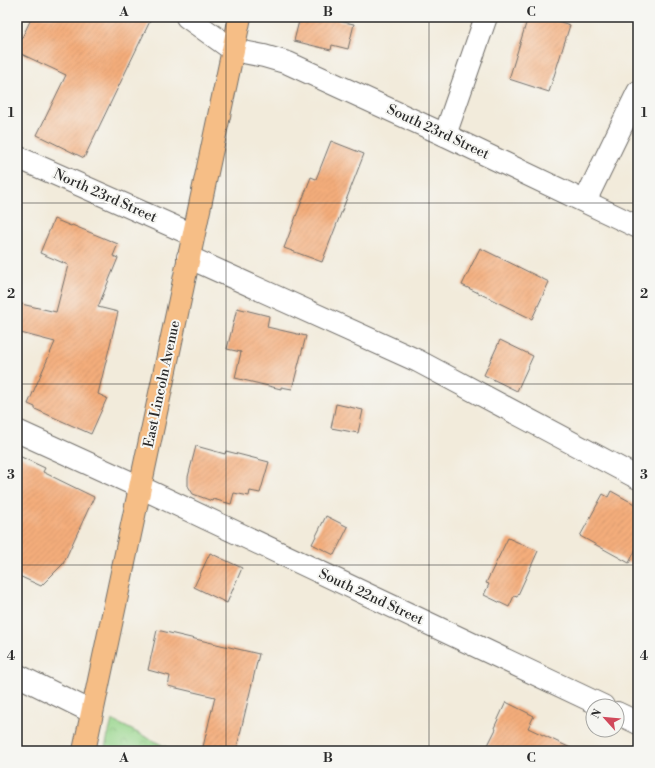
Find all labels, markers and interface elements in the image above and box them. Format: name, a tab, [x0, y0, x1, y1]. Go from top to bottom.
text: A	[118, 4, 129, 20]
text: B	[323, 4, 333, 20]
text: C	[526, 4, 536, 20]
street label: South 23rd Street	[384, 100, 492, 164]
text: 1	[8, 105, 15, 121]
text: 1	[641, 105, 648, 121]
street label: North 23rd Street	[50, 165, 160, 227]
text: 2	[7, 286, 15, 302]
text: 2	[640, 286, 648, 302]
street label: East Lincoln Avenue	[140, 319, 184, 449]
text: 3	[7, 467, 15, 483]
text: 3	[640, 467, 648, 483]
street label: South 22nd Street	[316, 565, 426, 629]
text: 4	[7, 648, 16, 664]
text: 4	[640, 648, 649, 664]
north arrow	[585, 698, 625, 738]
text: N	[589, 707, 605, 721]
text: A	[118, 750, 129, 766]
text: B	[323, 750, 333, 766]
text: C	[526, 750, 536, 766]

